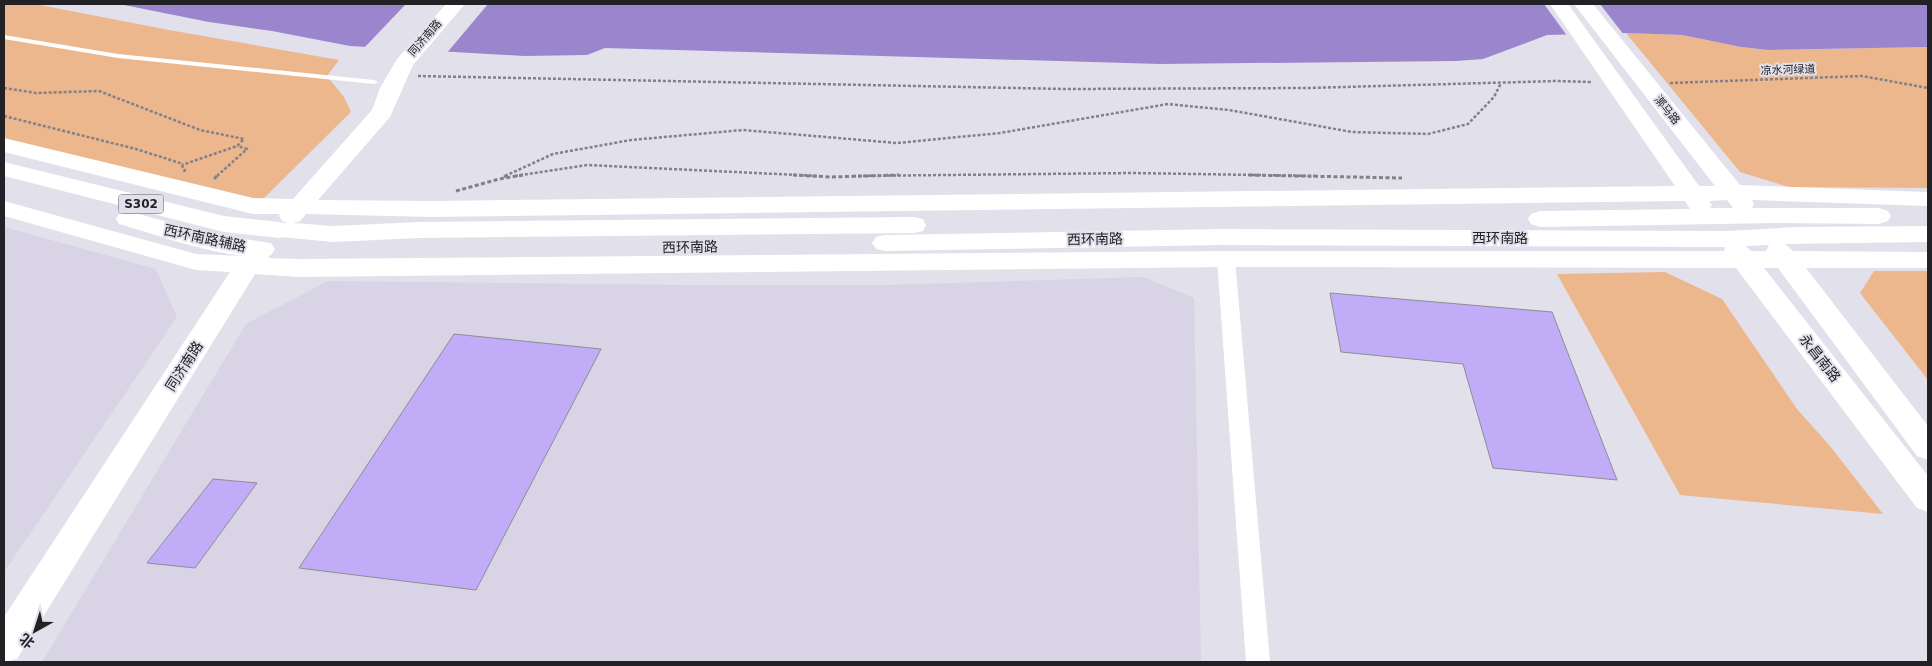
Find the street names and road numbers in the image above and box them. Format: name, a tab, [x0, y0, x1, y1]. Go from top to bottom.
street label: 同济南路	[406, 17, 444, 59]
street label: 凉水河绿道	[1760, 63, 1816, 77]
street label: 漷马路	[1652, 93, 1682, 127]
road number: S302	[118, 194, 164, 213]
street label: 西环南路辅路	[162, 221, 248, 255]
street label: 西环南路	[1472, 230, 1528, 246]
street label: 西环南路	[1067, 231, 1123, 247]
street label: 西环南路	[662, 239, 718, 255]
street label: 永昌南路	[1796, 331, 1844, 385]
street label: 同济南路	[162, 338, 206, 394]

